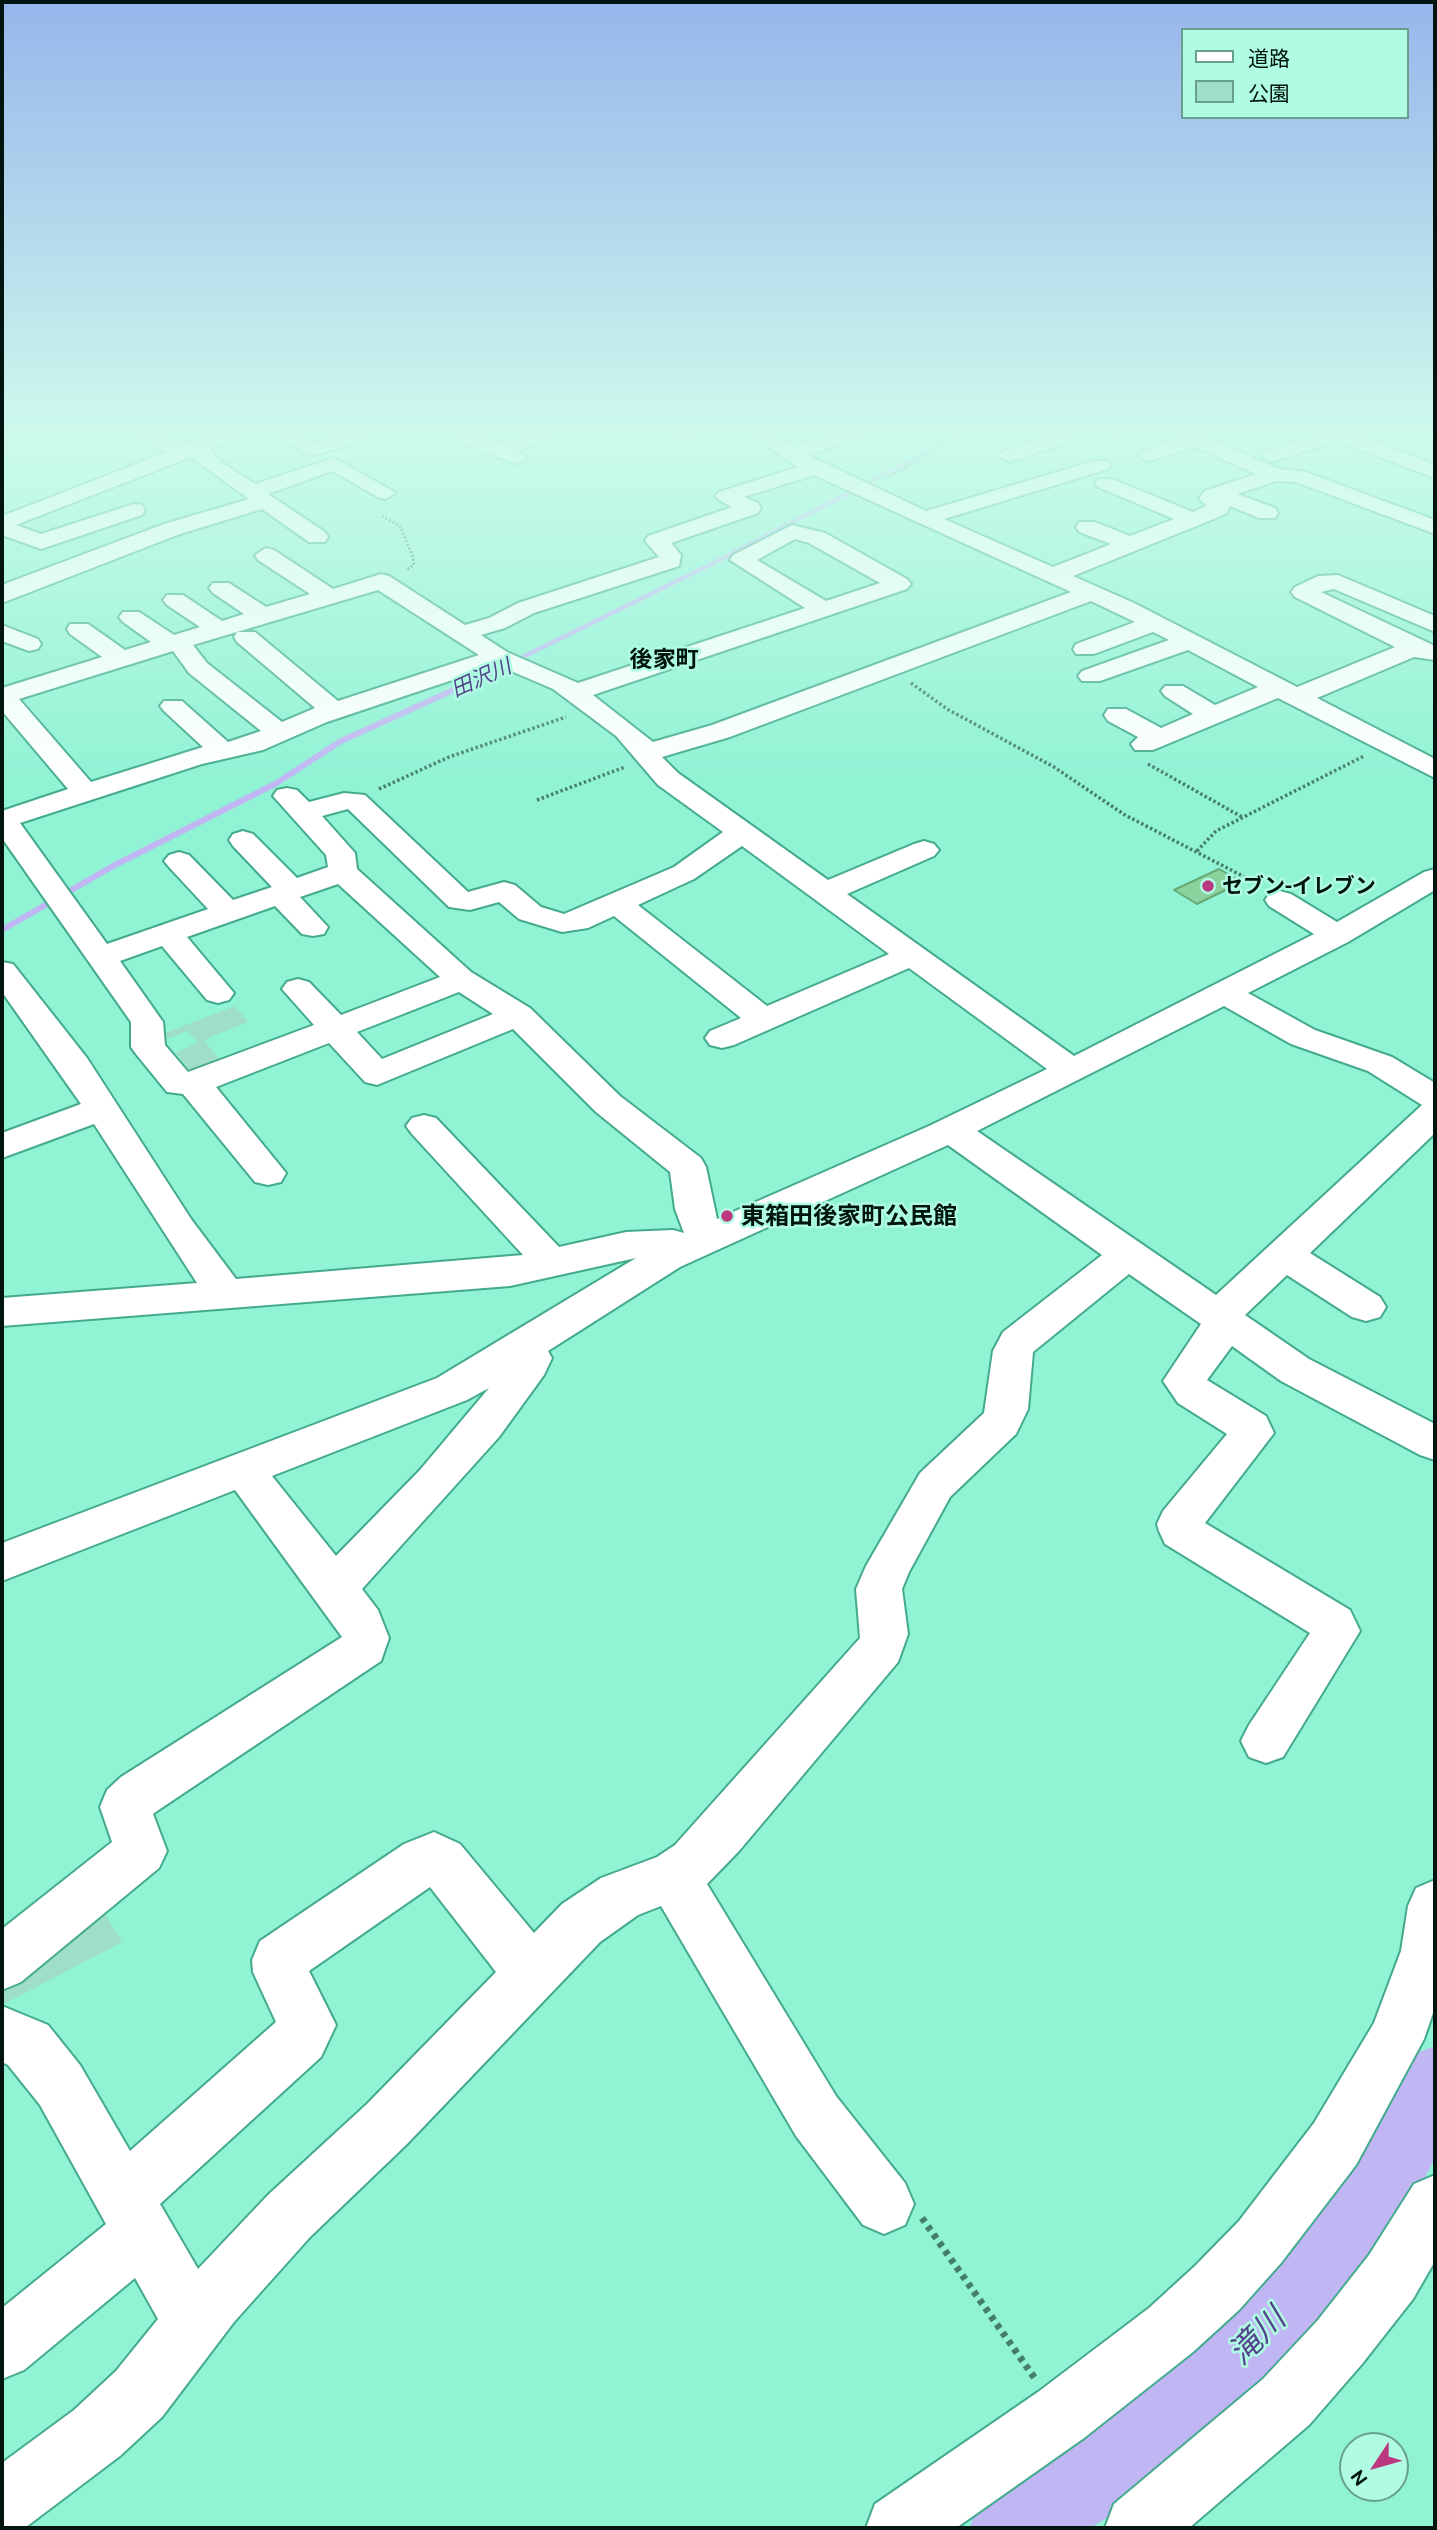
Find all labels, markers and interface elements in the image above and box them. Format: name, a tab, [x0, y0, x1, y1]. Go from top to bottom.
legend	[1182, 28, 1409, 119]
text: 道路	[1248, 46, 1290, 70]
text: 公園	[1248, 81, 1290, 105]
district label: 後家町	[630, 645, 698, 673]
water label: 田沢川	[447, 654, 515, 702]
place label: セブン-イレブン	[1222, 873, 1376, 899]
marker: セブン-イレブン	[1200, 878, 1216, 894]
place label: 東箱田後家町公民館	[741, 1202, 957, 1230]
marker: 東箱田後家町公民館	[719, 1208, 735, 1224]
water label: 滝川	[1221, 2300, 1293, 2372]
north arrow	[1339, 2432, 1409, 2502]
text: N	[1346, 2466, 1372, 2490]

